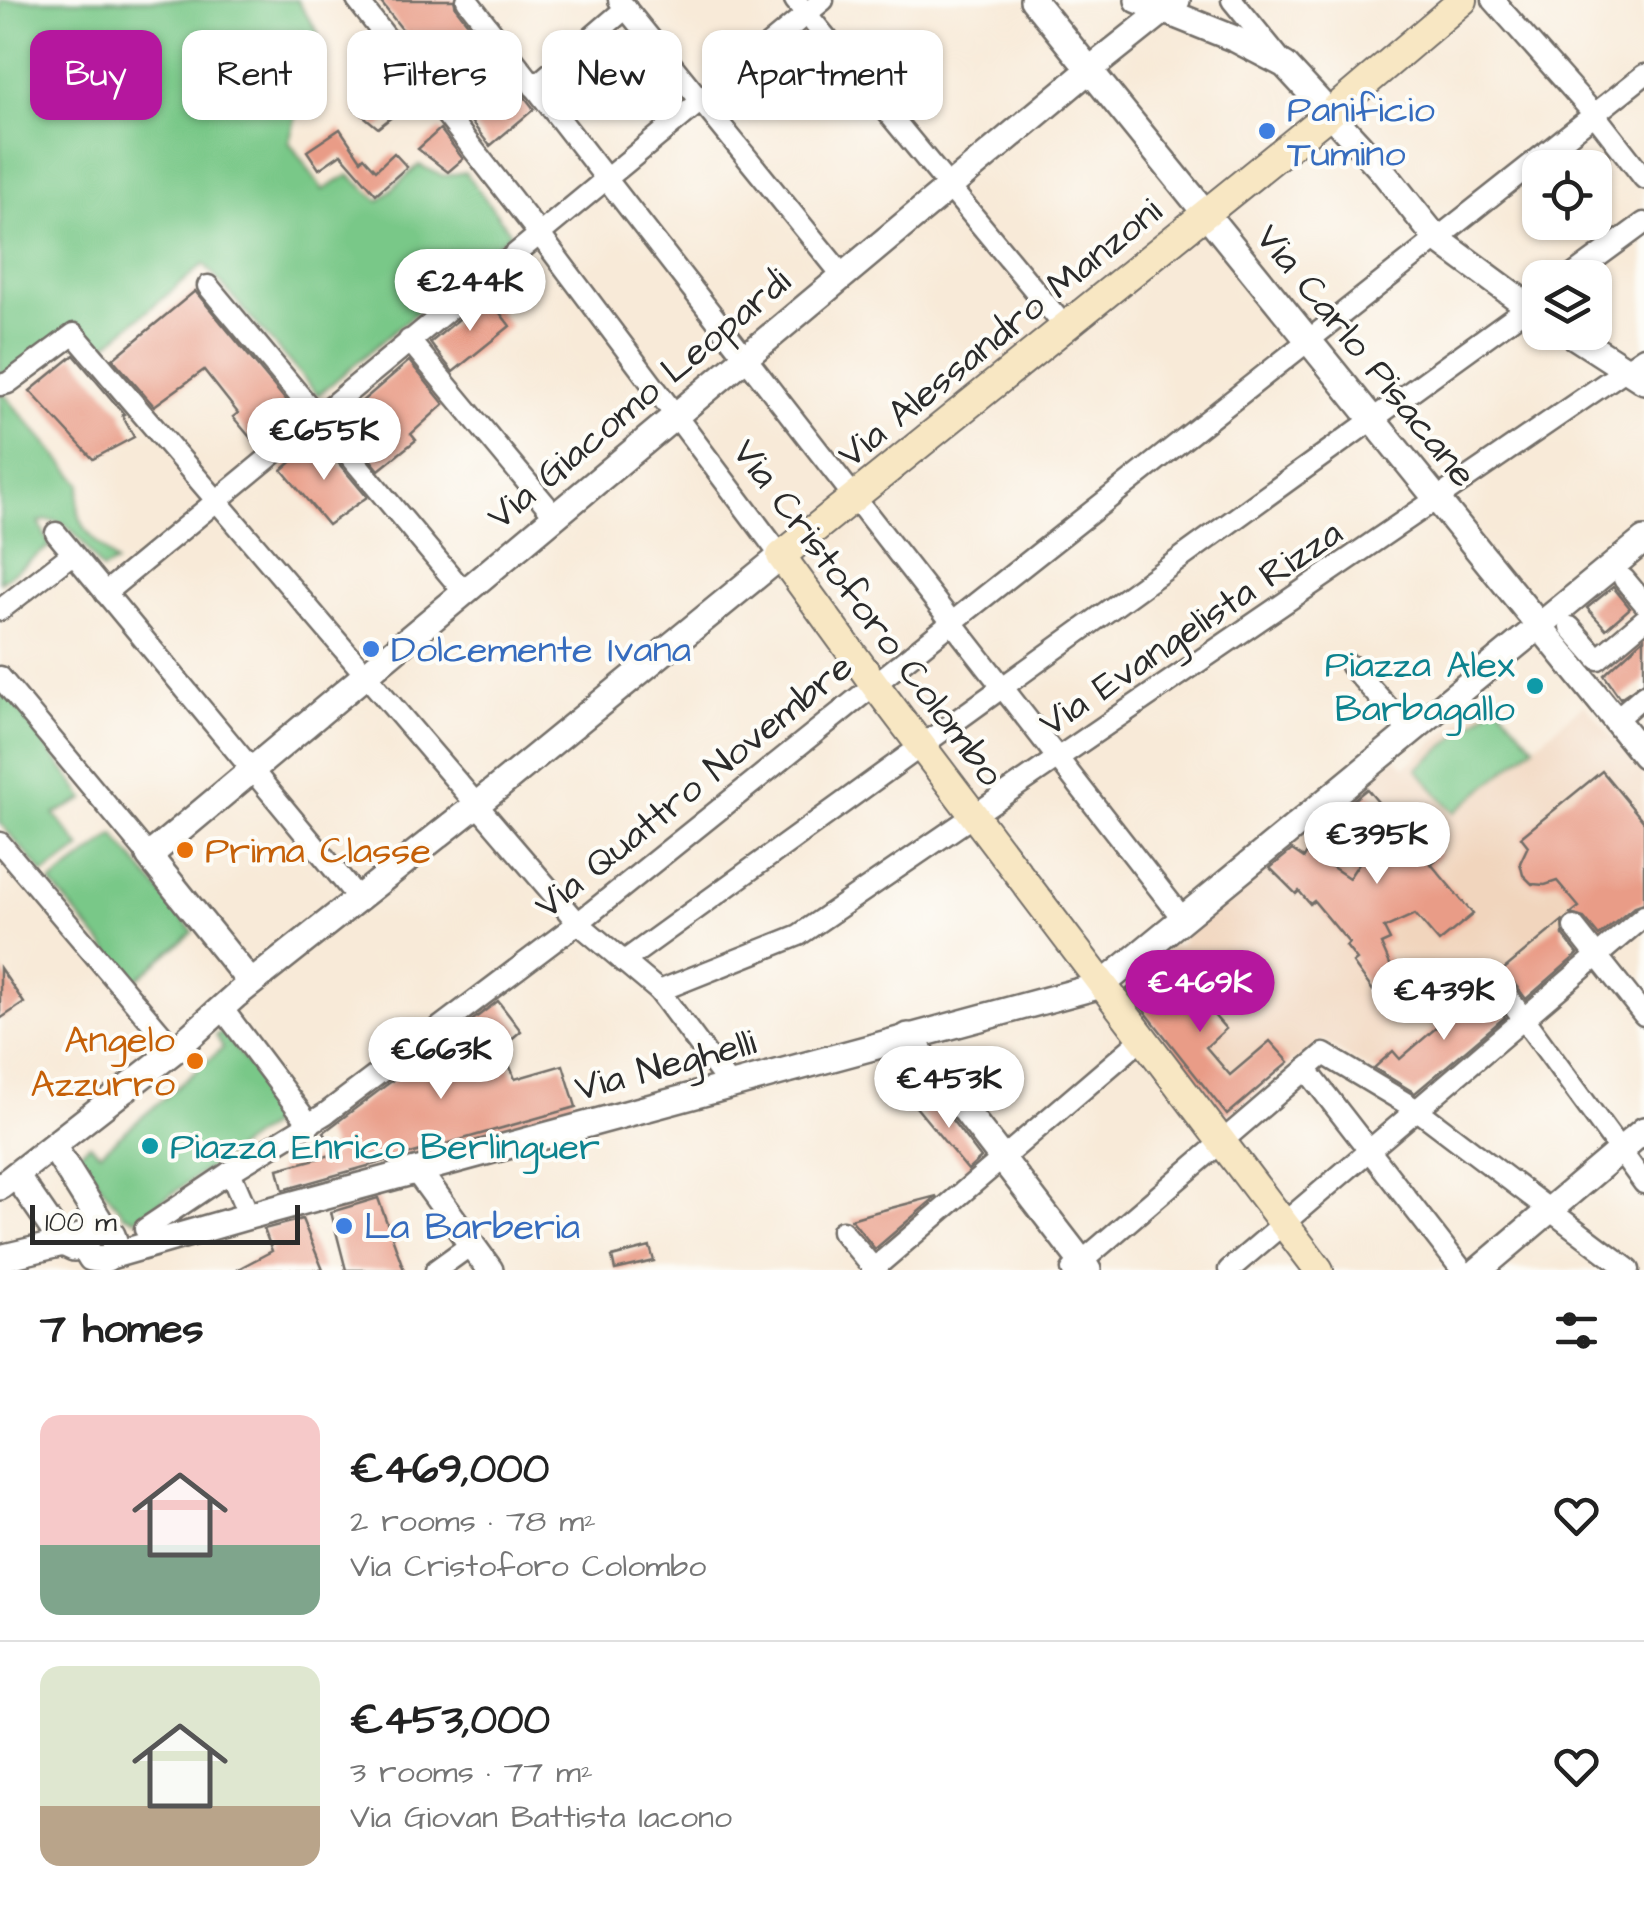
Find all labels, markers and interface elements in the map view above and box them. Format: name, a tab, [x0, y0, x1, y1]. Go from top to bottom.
chip: Buy	[30, 30, 162, 120]
chip: Rent	[182, 30, 327, 120]
chip: Filters	[347, 30, 522, 120]
chip: New	[542, 30, 682, 120]
chip: Apartment	[702, 30, 943, 120]
place label: Panificio Tumino	[1287, 85, 1435, 181]
marker: Panificio Tumino	[1256, 120, 1278, 142]
map controls	[1522, 150, 1612, 350]
button: locate	[1522, 150, 1612, 240]
street label: Via Alessandro Manzoni	[827, 186, 1173, 481]
street label: Via Carlo Pisacane	[1243, 214, 1488, 499]
pin: €244K	[400, 249, 540, 334]
street label: Via Giacomo Leopardi	[476, 257, 803, 542]
text: €244K	[417, 259, 523, 304]
button: layers	[1522, 260, 1612, 350]
pin: €655K	[254, 398, 394, 483]
text: €655K	[269, 408, 379, 453]
street label: Via Cristoforo Colombo	[719, 429, 1015, 798]
street label: Via Evangelista Rizza	[1029, 508, 1353, 750]
place label: Dolcemente Ivana	[391, 625, 691, 677]
marker: Dolcemente Ivana	[360, 638, 382, 660]
place label: Piazza Alex Barbagallo	[1325, 640, 1515, 736]
street label: Via Quattro Novembre	[524, 642, 865, 931]
marker: Piazza Alex Barbagallo	[1524, 675, 1546, 697]
pin: €395K	[1307, 802, 1447, 887]
text: €395K	[1326, 812, 1428, 857]
place label: Prima Classe	[205, 826, 431, 878]
marker: Prima Classe	[174, 839, 196, 861]
pin: €469K	[1130, 950, 1270, 1035]
pin: €439K	[1374, 958, 1514, 1043]
text: €469K	[1148, 960, 1252, 1005]
text: €439K	[1393, 968, 1495, 1013]
place label: Angelo Azzurro	[30, 1015, 175, 1111]
pin: €663K	[371, 1017, 511, 1102]
street label: Via Neghelli	[569, 1017, 762, 1115]
text: €663K	[390, 1027, 492, 1072]
pin: €453K	[879, 1046, 1019, 1131]
marker: Angelo Azzurro	[184, 1050, 206, 1072]
text: €453K	[896, 1056, 1002, 1101]
place label: Piazza Enrico Berlinguer	[170, 1122, 600, 1174]
marker: Piazza Enrico Berlinguer	[139, 1135, 161, 1157]
scale bar	[30, 1200, 300, 1244]
place label: La Barberia	[364, 1202, 580, 1254]
text: 100 m	[45, 1203, 117, 1242]
marker: La Barberia	[333, 1215, 355, 1237]
text: 7 homes	[40, 1301, 204, 1359]
icon: filters	[1549, 1303, 1604, 1358]
text: €469,000	[350, 1441, 549, 1499]
icon: home	[120, 1455, 240, 1575]
icon: heart	[1549, 1488, 1604, 1543]
text: 2 rooms · 78 m²	[350, 1499, 596, 1544]
text: Via Cristoforo Colombo	[350, 1544, 706, 1589]
text: €453,000	[350, 1692, 550, 1750]
icon: home	[120, 1706, 240, 1826]
icon: heart	[1549, 1739, 1604, 1794]
text: 3 rooms · 77 m²	[350, 1750, 593, 1795]
text: Via Giovan Battista Iacono	[350, 1795, 732, 1840]

